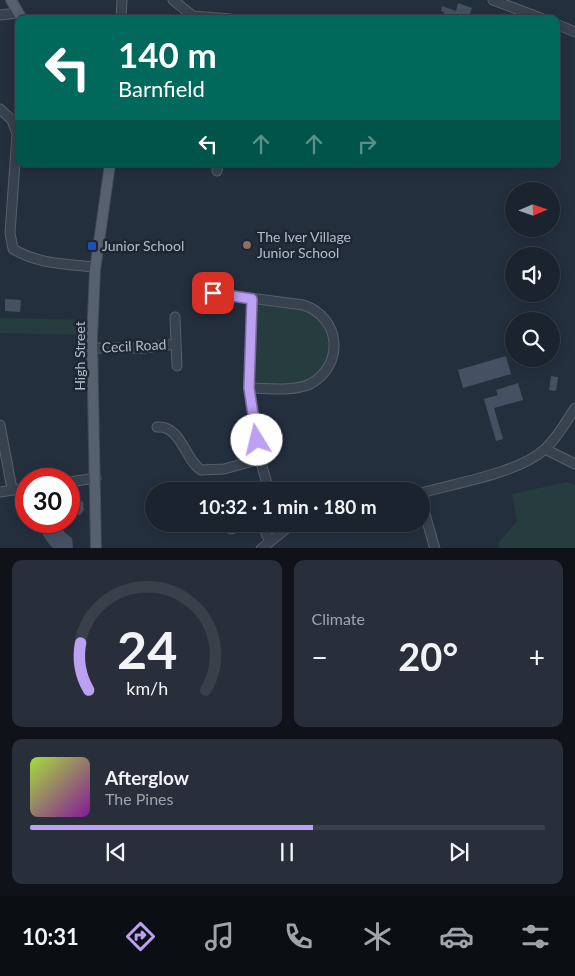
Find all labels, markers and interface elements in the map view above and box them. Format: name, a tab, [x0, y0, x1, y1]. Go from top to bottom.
text: 140 m	[118, 33, 217, 75]
icon: left	[35, 35, 100, 100]
text: Barnfield	[118, 75, 205, 102]
icon: left	[194, 130, 222, 158]
icon: ahead	[247, 130, 275, 158]
icon: ahead	[300, 130, 328, 158]
icon: right	[353, 130, 381, 158]
north arrow	[505, 182, 560, 238]
map controls	[505, 182, 560, 367]
place label: The Iver Village Junior School	[257, 228, 351, 261]
place label: Junior School	[102, 237, 184, 254]
marker: The Iver Village Junior School	[241, 239, 253, 251]
marker: Junior School	[86, 240, 98, 252]
button: sound	[505, 247, 560, 302]
pin	[192, 272, 234, 314]
icon: arrive	[199, 279, 227, 307]
button: search	[505, 312, 560, 367]
street label: High Street	[71, 321, 88, 391]
street label: Cecil Road	[101, 335, 167, 356]
position arrow	[230, 413, 282, 465]
speed limit sign: 30	[15, 468, 80, 533]
text: 10:32 · 1 min · 180 m	[198, 495, 377, 518]
text: Climate	[312, 609, 365, 628]
text: 24	[117, 618, 177, 680]
text: 20°	[398, 633, 458, 679]
text: −	[312, 640, 328, 674]
text: +	[529, 640, 545, 674]
text: km/h	[126, 677, 168, 699]
text: Afterglow	[105, 766, 189, 789]
text: The Pines	[105, 789, 174, 808]
icon: previous	[102, 838, 130, 866]
icon: pause	[273, 838, 301, 866]
icon: next	[445, 838, 473, 866]
icon: directions	[123, 919, 158, 954]
icon: music	[202, 919, 237, 954]
icon: phone	[281, 919, 316, 954]
icon: climate	[360, 919, 395, 954]
icon: car	[439, 919, 474, 954]
icon: filters	[518, 919, 553, 954]
text: 10:31	[22, 923, 79, 950]

